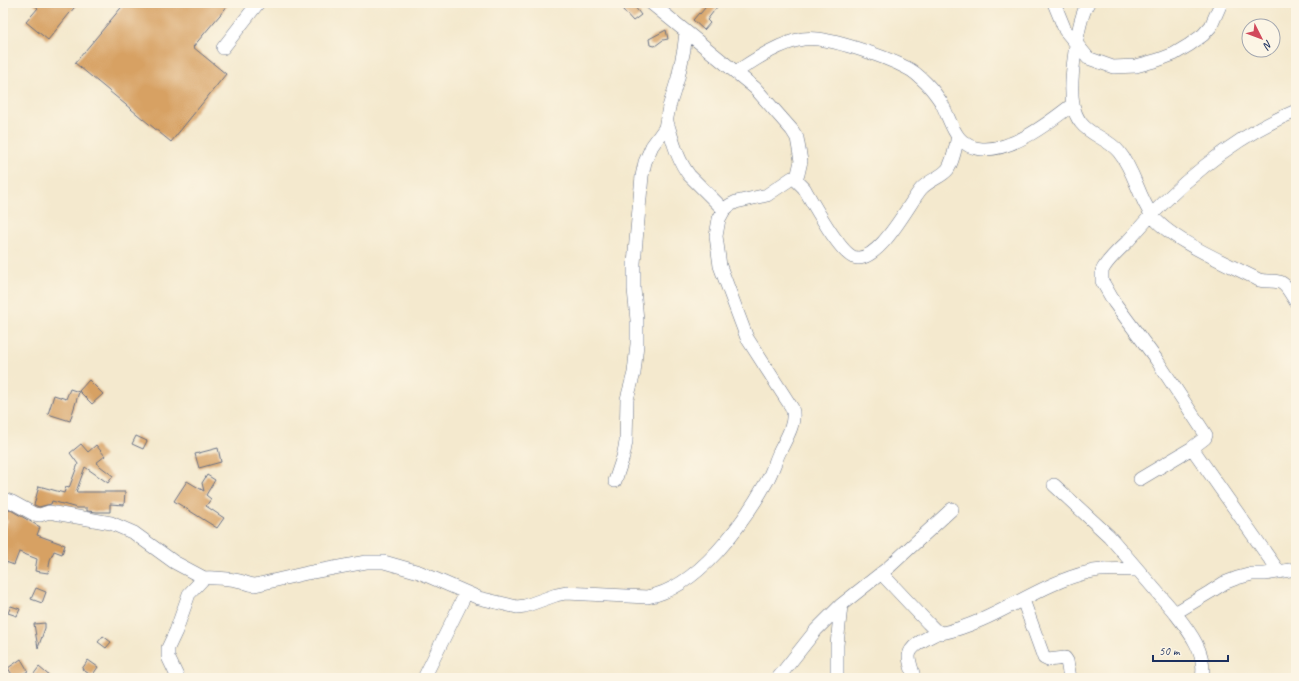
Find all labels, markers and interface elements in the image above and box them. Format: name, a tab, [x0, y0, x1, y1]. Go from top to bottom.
north arrow	[1241, 18, 1281, 58]
text: N	[1259, 37, 1276, 54]
scale bar	[1153, 637, 1228, 663]
text: 50 m	[1159, 643, 1181, 659]

